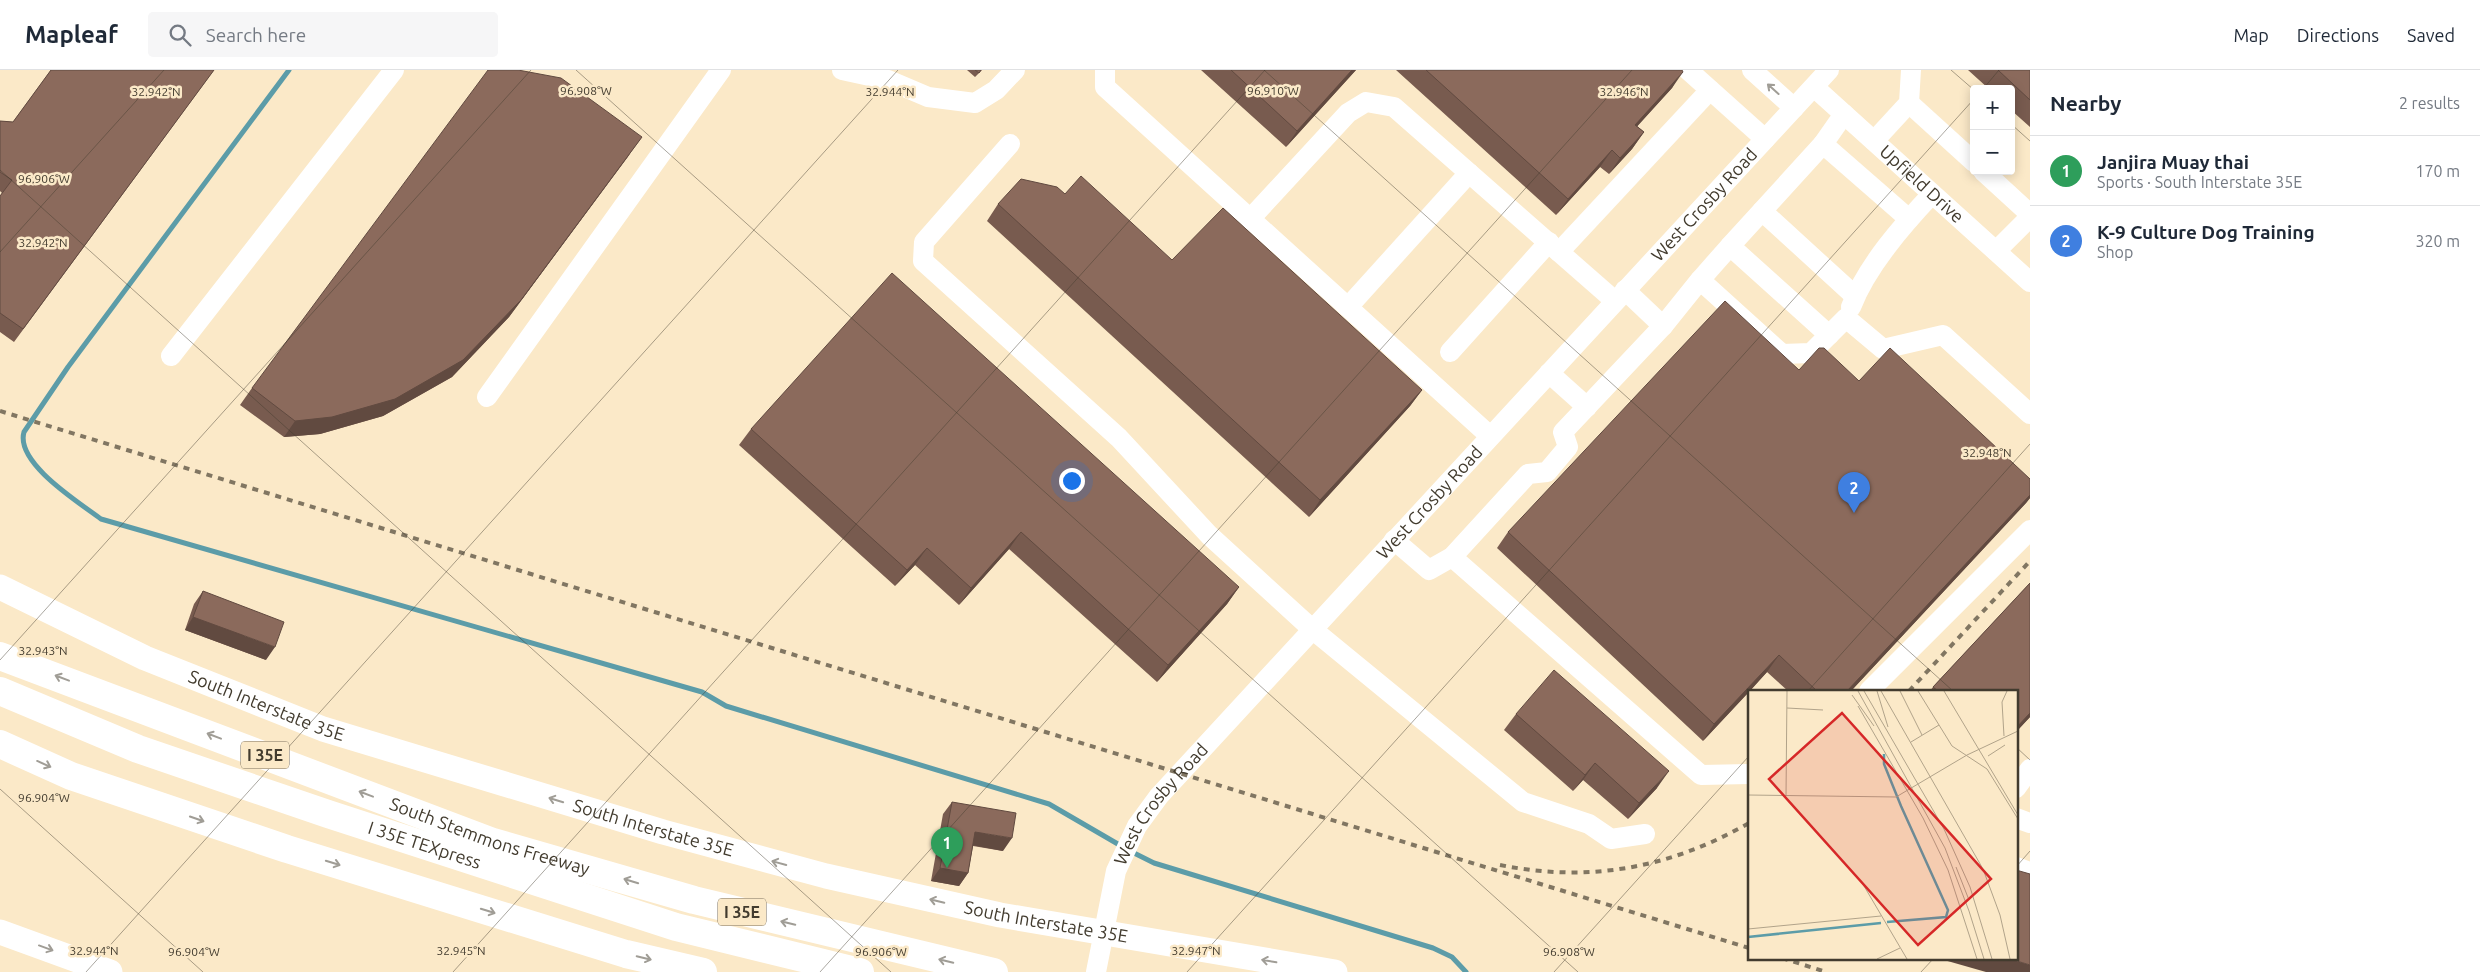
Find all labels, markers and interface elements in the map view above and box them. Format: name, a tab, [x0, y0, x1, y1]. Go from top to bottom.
search box	[148, 12, 498, 57]
text: Mapleaf	[25, 21, 118, 48]
icon: search	[166, 21, 194, 49]
text: Search here	[206, 24, 306, 46]
text: Map	[2233, 25, 2269, 45]
text: Directions	[2297, 25, 2379, 45]
text: Saved	[2407, 25, 2455, 45]
one-way arrow	[1767, 83, 1780, 95]
text: 96.908°W	[560, 84, 612, 97]
text: 96.910°W	[1247, 84, 1299, 97]
text: 32.942°N	[131, 85, 181, 98]
text: 32.944°N	[865, 85, 915, 98]
text: 32.946°N	[1599, 85, 1649, 98]
map controls	[1970, 85, 2015, 175]
button: +	[1970, 85, 2015, 130]
text: Nearby	[2050, 91, 2121, 115]
text: 2 results	[2399, 94, 2460, 112]
button: −	[1970, 130, 2015, 175]
street label: Upfield Drive	[1876, 141, 1968, 226]
street label: West Crosby Road	[1647, 144, 1761, 265]
text: Janjira Muay thai	[2097, 151, 2249, 173]
text: 1	[2061, 162, 2071, 180]
text: 170 m	[2415, 162, 2460, 180]
text: 96.906°W	[18, 172, 70, 185]
text: Sports · South Interstate 35E	[2097, 173, 2302, 191]
text: K-9 Culture Dog Training	[2097, 221, 2315, 243]
text: 2	[2061, 232, 2071, 250]
text: 320 m	[2415, 232, 2460, 250]
text: 32.942°N	[18, 236, 68, 249]
text: Shop	[2097, 243, 2133, 261]
street label: West Crosby Road	[1372, 441, 1486, 563]
text: 32.948°N	[1962, 446, 2012, 459]
your location	[1059, 468, 1085, 494]
pin: 2	[1838, 472, 1870, 513]
text: 32.943°N	[18, 644, 68, 657]
street label: South Interstate 35E	[186, 665, 347, 744]
one-way arrow	[55, 673, 70, 683]
inset map	[1748, 690, 2018, 960]
one-way arrow	[207, 731, 222, 740]
street label: West Crosby Road	[1109, 739, 1211, 868]
road number: I 35E	[241, 742, 289, 768]
one-way arrow	[36, 760, 51, 770]
one-way arrow	[359, 789, 374, 798]
text: 96.904°W	[18, 791, 70, 804]
street label: South Stemmons Freeway	[387, 793, 592, 878]
one-way arrow	[548, 794, 564, 804]
street label: South Interstate 35E	[571, 794, 736, 860]
one-way arrow	[189, 814, 205, 824]
street label: I 35E TEXpress	[366, 817, 484, 872]
pin: 1	[931, 827, 963, 868]
one-way arrow	[772, 858, 788, 868]
one-way arrow	[325, 859, 341, 868]
one-way arrow	[624, 876, 640, 885]
one-way arrow	[930, 896, 946, 905]
street label: South Interstate 35E	[962, 896, 1130, 946]
road number: I 35E	[718, 899, 766, 926]
one-way arrow	[480, 907, 496, 917]
one-way arrow	[781, 918, 797, 927]
one-way arrow	[38, 944, 53, 953]
text: 32.944°N	[69, 944, 119, 957]
text: 32.945°N	[436, 944, 486, 957]
text: 32.947°N	[1171, 944, 1221, 957]
text: 96.904°W	[168, 945, 220, 958]
text: 96.906°W	[855, 945, 907, 958]
text: 96.908°W	[1543, 945, 1595, 958]
one-way arrow	[635, 954, 651, 963]
one-way arrow	[1262, 955, 1278, 965]
one-way arrow	[939, 956, 955, 965]

